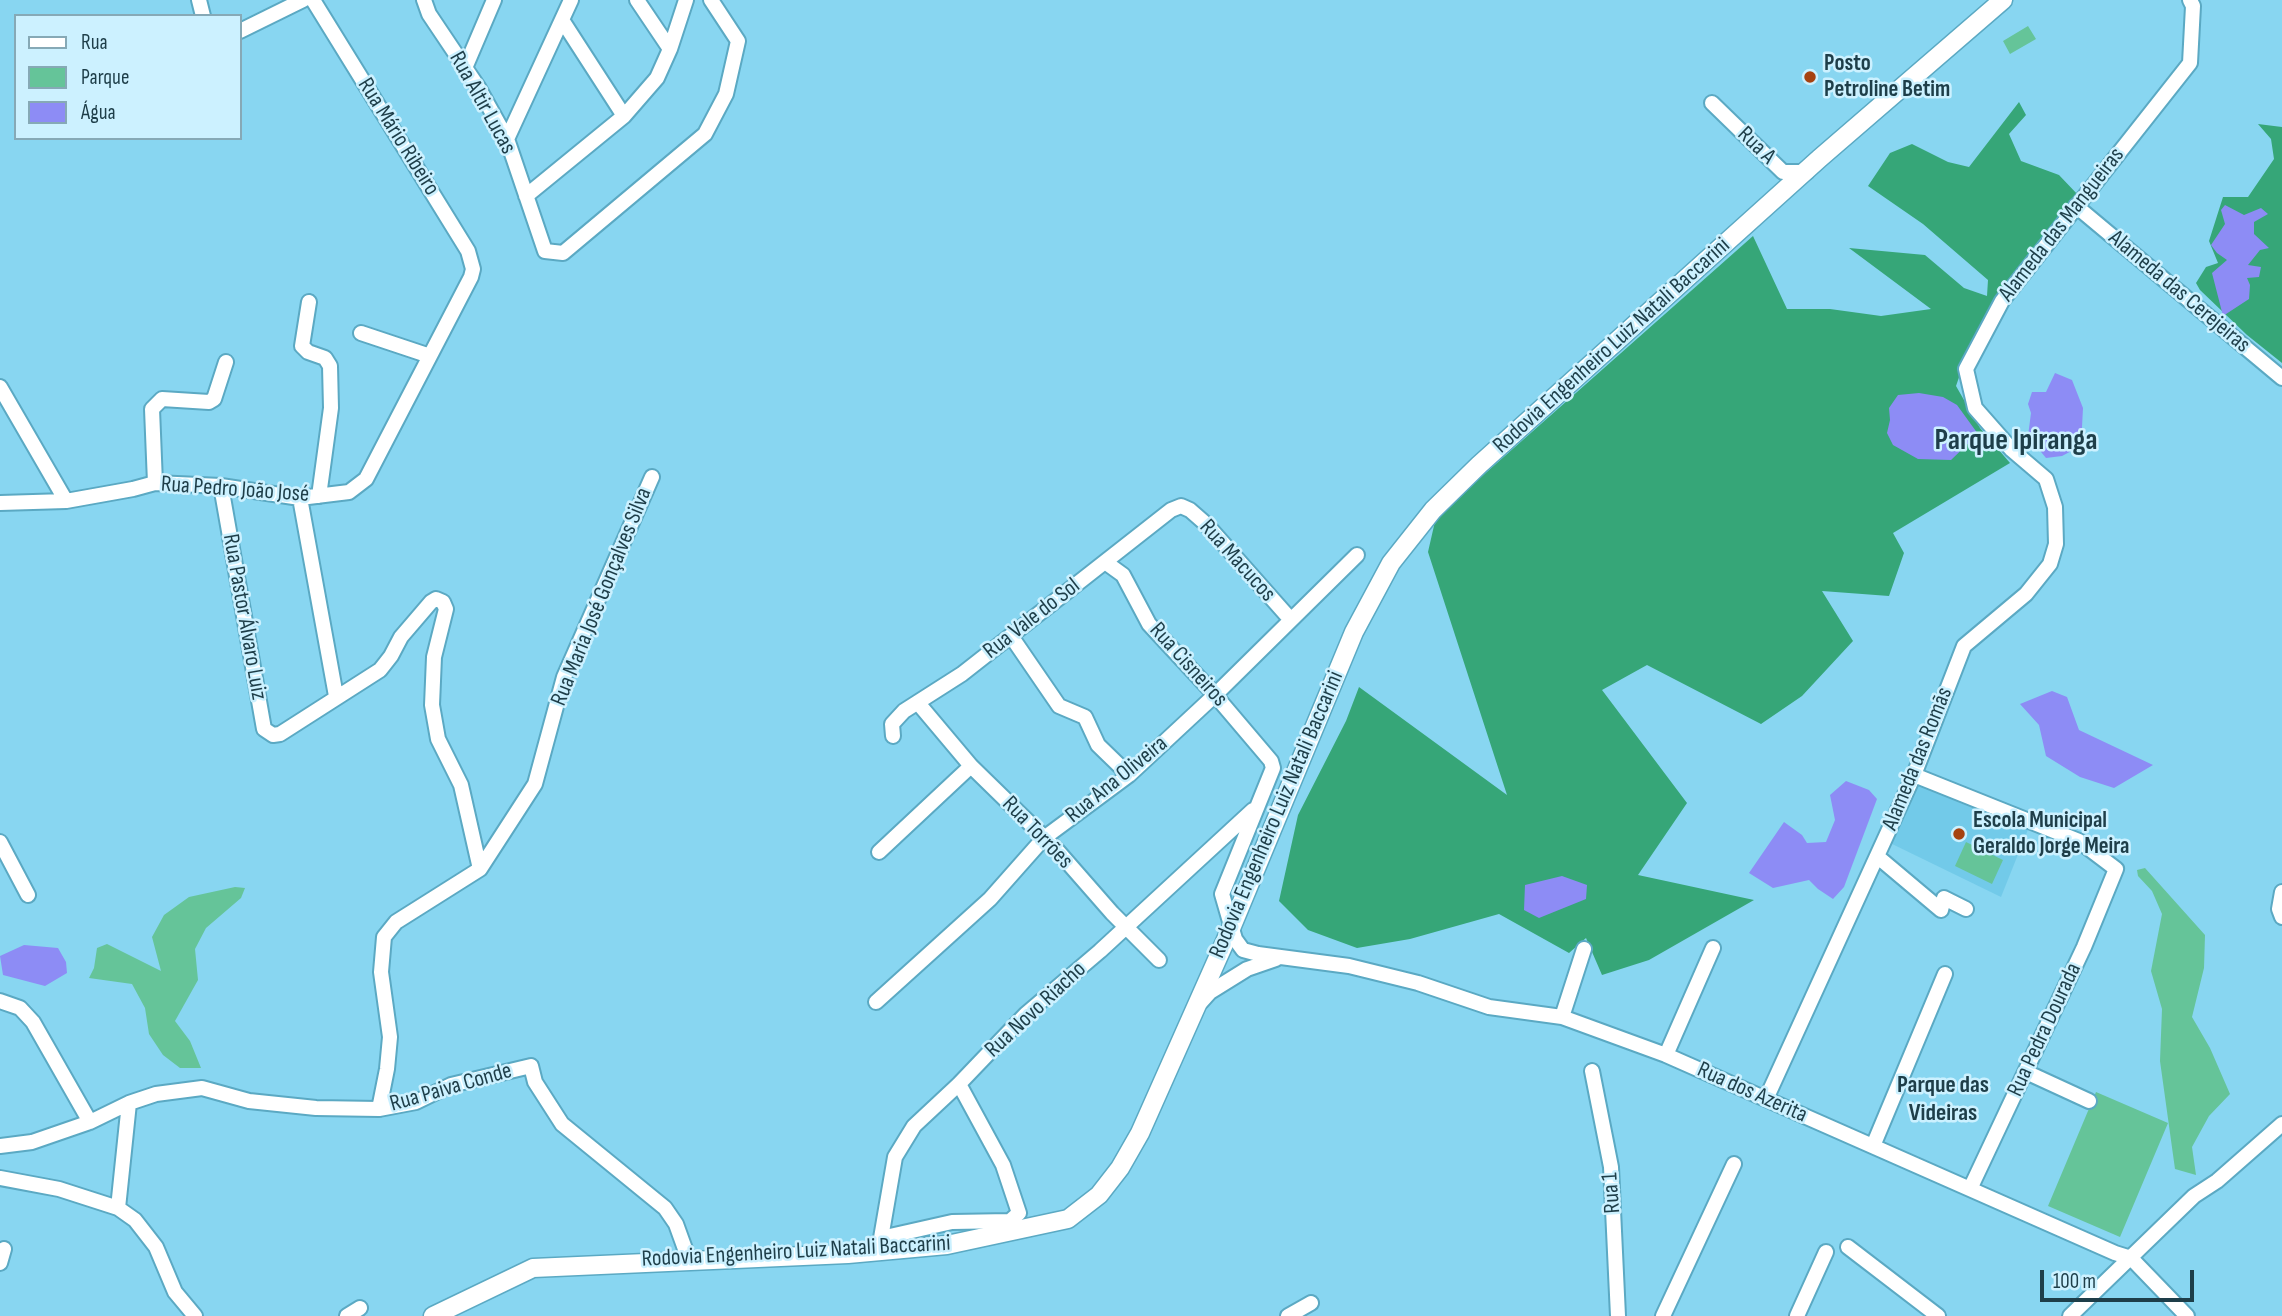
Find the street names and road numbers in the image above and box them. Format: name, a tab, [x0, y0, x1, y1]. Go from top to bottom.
street label: Rua Altir Lucas	[443, 47, 521, 159]
street label: Rua Mário Ribeiro	[351, 73, 445, 201]
street label: Rua A	[1731, 121, 1781, 171]
street label: Alameda das Mangueiras	[1993, 143, 2131, 307]
street label: Alameda das Cerejeiras	[2103, 225, 2255, 359]
street label: Rodovia Engenheiro Luiz Natali Baccarini	[1488, 232, 1736, 460]
street label: Rua Pedro João José	[160, 471, 310, 509]
street label: Rua Maria José Gonçalves Silva	[546, 484, 658, 710]
street label: Rua Macucos	[1193, 514, 1281, 608]
street label: Rua Pastor Álvaro Luiz	[216, 532, 272, 702]
street label: Rua Vale do Sol	[978, 573, 1086, 665]
street label: Rua Cisneiros	[1143, 617, 1233, 713]
street label: Rodovia Engenheiro Luiz Natali Baccarini	[1204, 667, 1350, 963]
street label: Alameda das Romãs	[1877, 684, 1959, 834]
street label: Rua Ana Oliveira	[1060, 731, 1174, 829]
street label: Rua Torrões	[996, 791, 1078, 875]
street label: Rua Novo Riacho	[980, 956, 1092, 1064]
street label: Rua Pedra Dourada	[2002, 959, 2088, 1101]
street label: Rua dos Azerita	[1693, 1056, 1811, 1130]
street label: Rua Paiva Conde	[387, 1057, 515, 1119]
street label: Rua 1	[1597, 1172, 1627, 1214]
street label: Rodovia Engenheiro Luiz Natali Baccarini	[641, 1230, 951, 1274]

